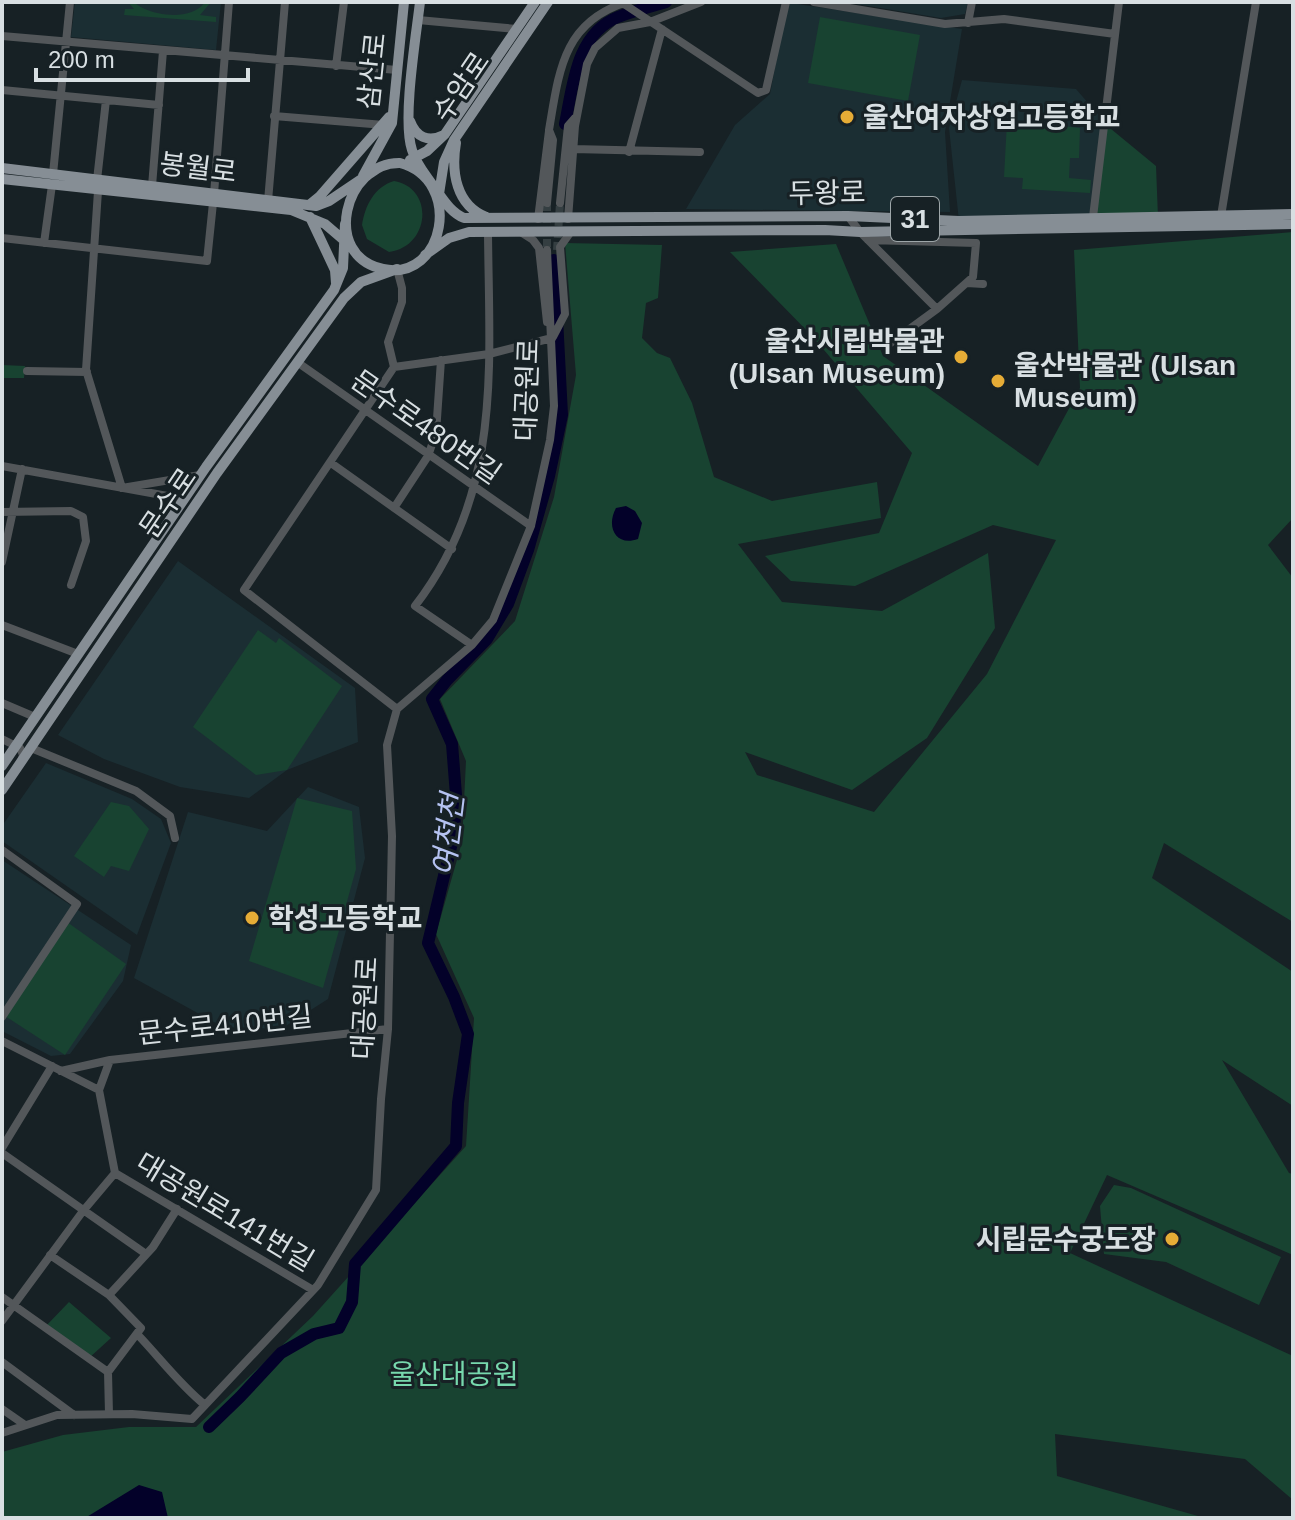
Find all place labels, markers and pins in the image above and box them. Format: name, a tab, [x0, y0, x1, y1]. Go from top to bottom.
place label: 울산여자상업고등학교	[863, 102, 1121, 133]
marker: 울산여자상업고등학교	[838, 108, 856, 126]
place label: 울산시립박물관 (Ulsan Museum)	[729, 326, 945, 389]
marker: 울산시립박물관 (Ulsan Museum)	[952, 348, 970, 366]
place label: 울산박물관 (Ulsan Museum)	[1014, 350, 1236, 413]
marker: 울산박물관 (Ulsan Museum)	[989, 372, 1007, 390]
place label: 학성고등학교	[268, 903, 423, 934]
marker: 학성고등학교	[243, 909, 261, 927]
place label: 시립문수궁도장	[976, 1224, 1156, 1255]
marker: 시립문수궁도장	[1163, 1230, 1181, 1248]

